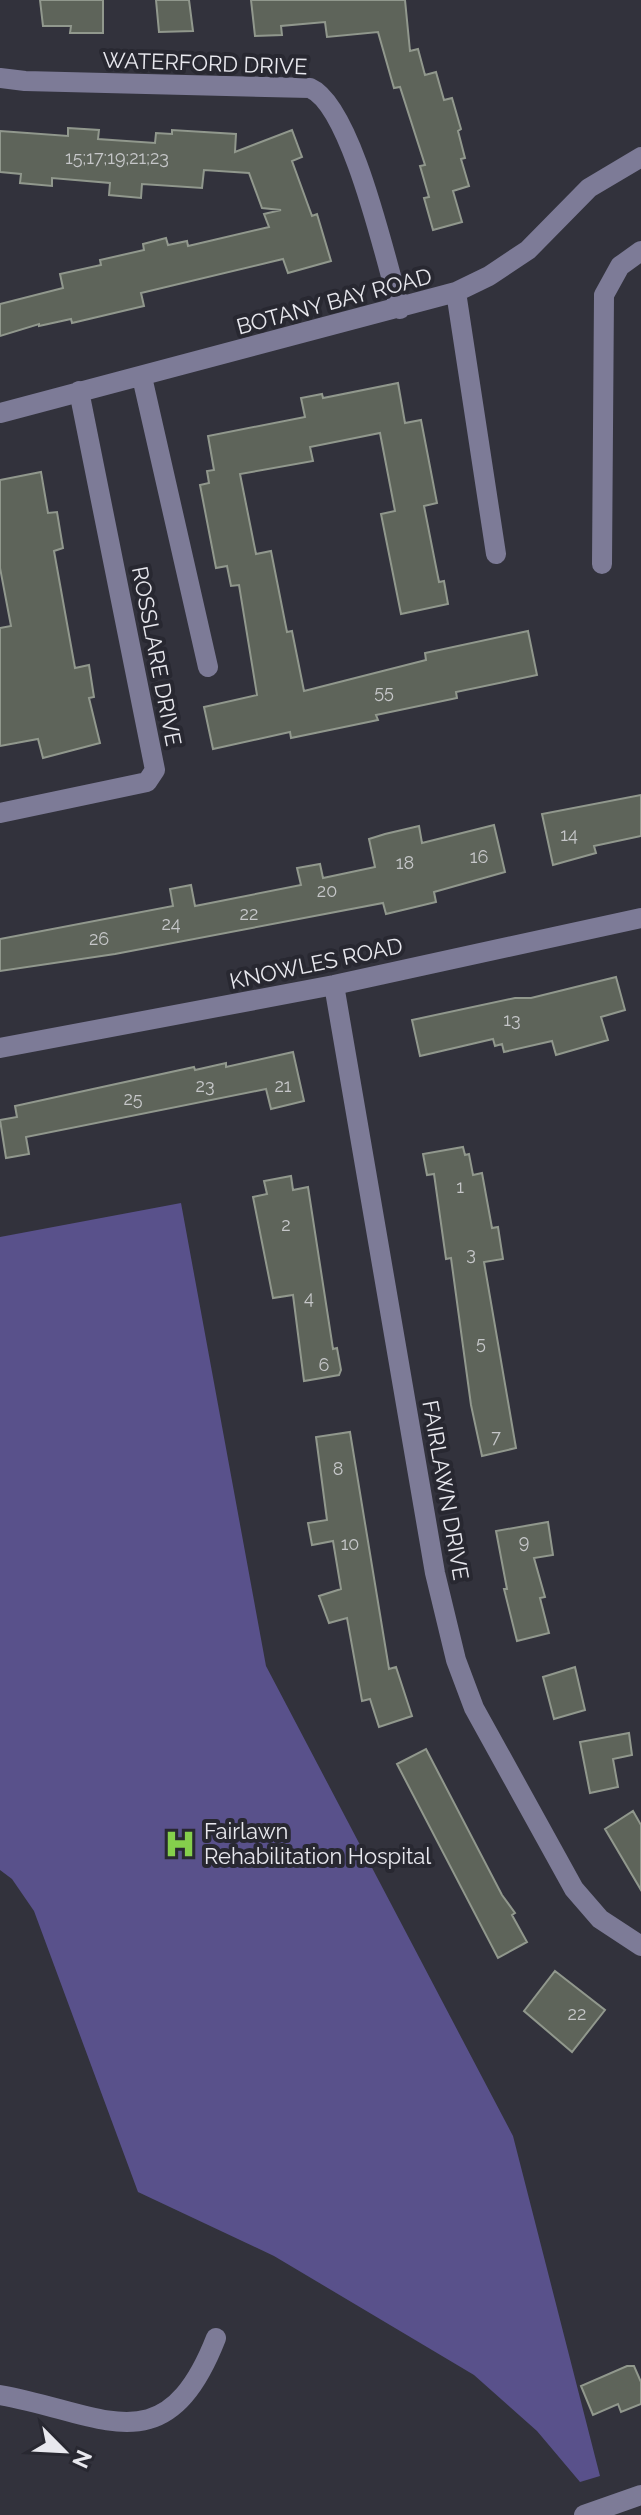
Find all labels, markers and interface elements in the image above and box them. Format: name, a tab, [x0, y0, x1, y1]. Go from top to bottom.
street label: WATERFORD DRIVE	[102, 46, 308, 80]
house number: 15;17;19;21;23	[65, 147, 169, 168]
street label: BOTANY BAY ROAD	[234, 262, 434, 340]
street label: ROSSLARE DRIVE	[127, 564, 187, 748]
house number: 55	[374, 681, 394, 702]
house number: 14	[560, 824, 578, 845]
house number: 16	[470, 846, 488, 867]
house number: 18	[396, 852, 414, 873]
house number: 20	[317, 880, 337, 901]
house number: 22	[240, 903, 258, 924]
house number: 24	[161, 913, 181, 934]
house number: 26	[89, 928, 109, 949]
street label: KNOWLES ROAD	[227, 932, 405, 994]
house number: 13	[503, 1009, 521, 1030]
house number: 23	[196, 1075, 215, 1096]
house number: 21	[274, 1075, 292, 1096]
house number: 25	[123, 1088, 143, 1109]
house number: 1	[456, 1176, 464, 1197]
house number: 2	[281, 1214, 291, 1235]
house number: 3	[466, 1243, 476, 1264]
house number: 4	[304, 1287, 314, 1308]
house number: 5	[476, 1332, 486, 1353]
house number: 6	[319, 1354, 330, 1375]
street label: FAIRLAWN DRIVE	[417, 1398, 475, 1582]
house number: 7	[491, 1426, 501, 1447]
house number: 8	[333, 1458, 343, 1479]
house number: 9	[519, 1531, 529, 1552]
house number: 10	[341, 1533, 359, 1554]
place label: Fairlawn Rehabilitation Hospital	[204, 1818, 431, 1869]
hospital icon: Fairlawn Rehabilitation Hospital	[163, 1827, 197, 1861]
house number: 22	[568, 2003, 586, 2024]
north arrow	[24, 2411, 104, 2491]
text: N	[67, 2446, 98, 2472]

